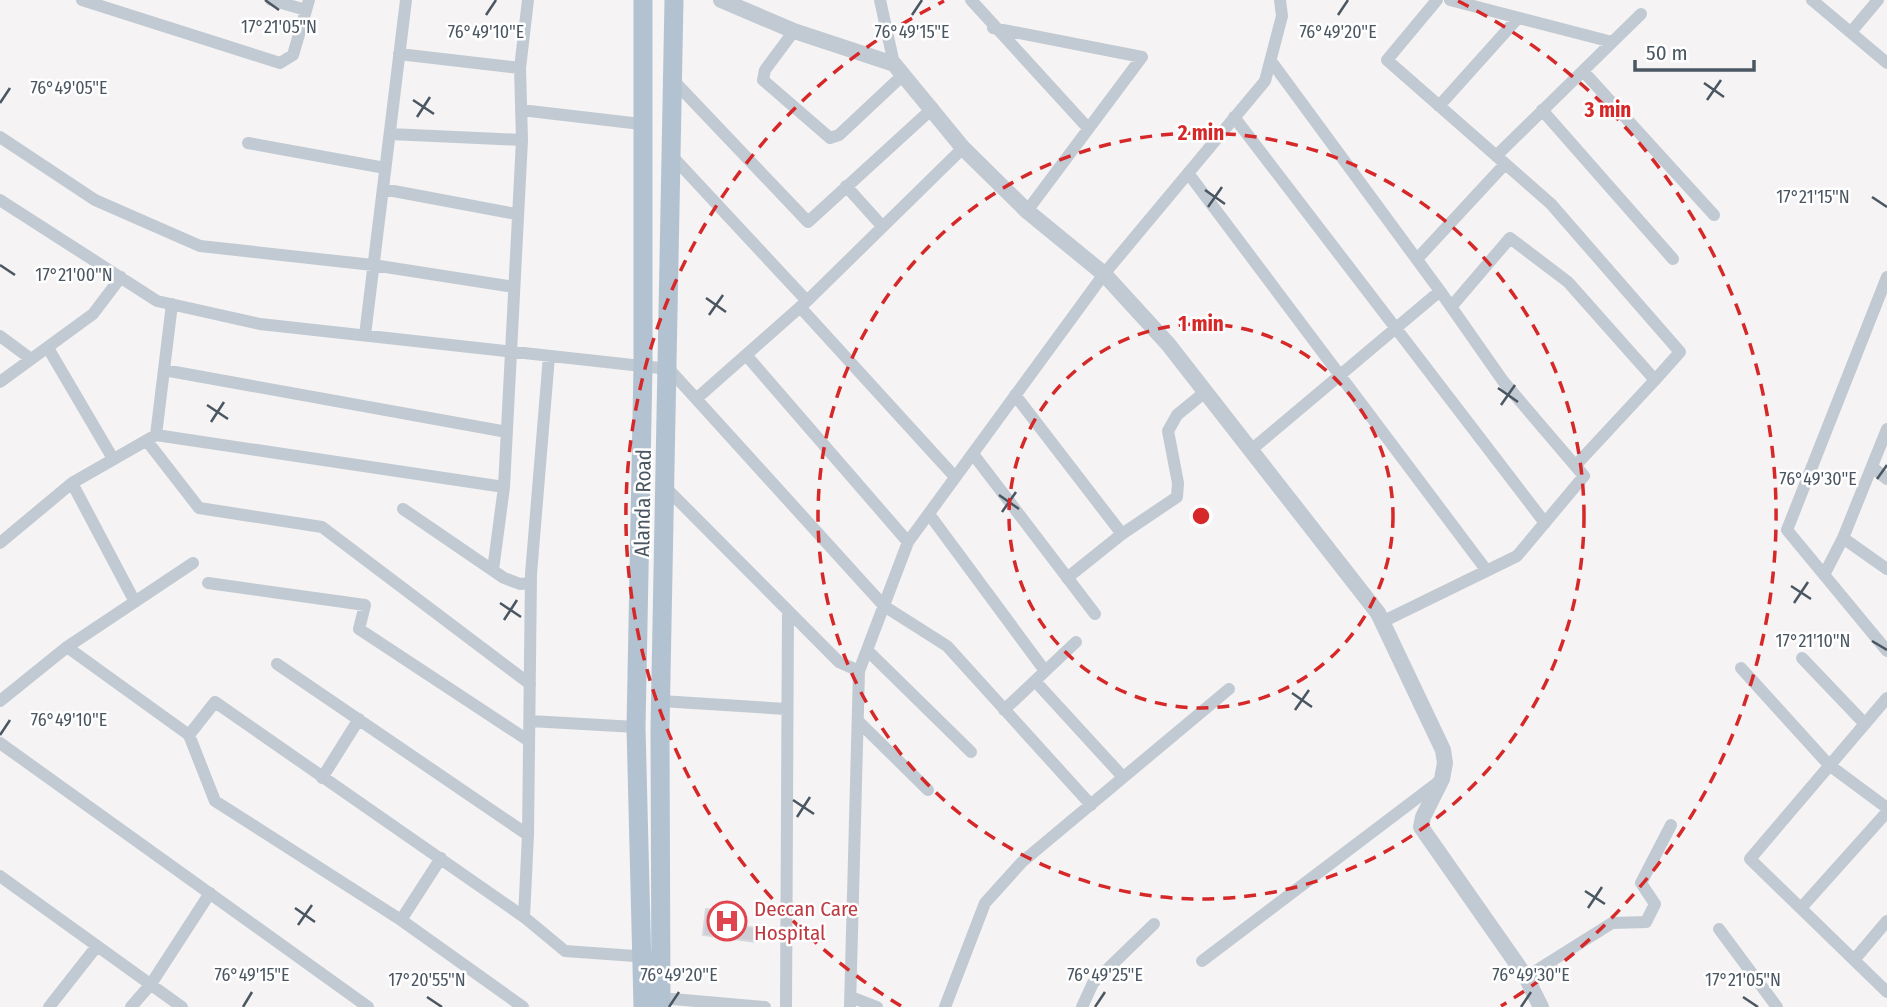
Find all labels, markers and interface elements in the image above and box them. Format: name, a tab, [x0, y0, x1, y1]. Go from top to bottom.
text: 17°21'05"N	[241, 16, 317, 38]
text: 76°49'10"E	[448, 21, 524, 43]
text: 76°49'15"E	[875, 21, 949, 43]
text: 76°49'20"E	[1299, 21, 1377, 43]
scale bar	[1635, 28, 1754, 72]
text: 50 m	[1646, 40, 1688, 66]
text: 76°49'05"E	[30, 77, 108, 99]
text: 3 min	[1584, 97, 1631, 123]
text: 2 min	[1177, 120, 1224, 146]
text: 17°21'15"N	[1776, 186, 1850, 208]
text: 17°21'00"N	[35, 264, 113, 286]
text: 1 min	[1178, 311, 1224, 337]
street label: Alanda Road	[629, 449, 657, 557]
text: 76°49'30"E	[1779, 468, 1857, 490]
centre of rings	[1189, 504, 1213, 528]
text: 17°21'10"N	[1775, 630, 1851, 652]
text: 76°49'10"E	[31, 709, 107, 731]
place label: Deccan Care Hospital	[754, 896, 858, 946]
hospital icon: Deccan Care Hospital	[706, 900, 748, 942]
text: 76°49'15"E	[215, 964, 289, 986]
text: 76°49'20"E	[640, 964, 718, 986]
text: 76°49'25"E	[1067, 964, 1143, 986]
text: 76°49'30"E	[1492, 964, 1570, 986]
text: 17°20'55"N	[388, 969, 466, 991]
text: 17°21'05"N	[1705, 969, 1781, 991]

